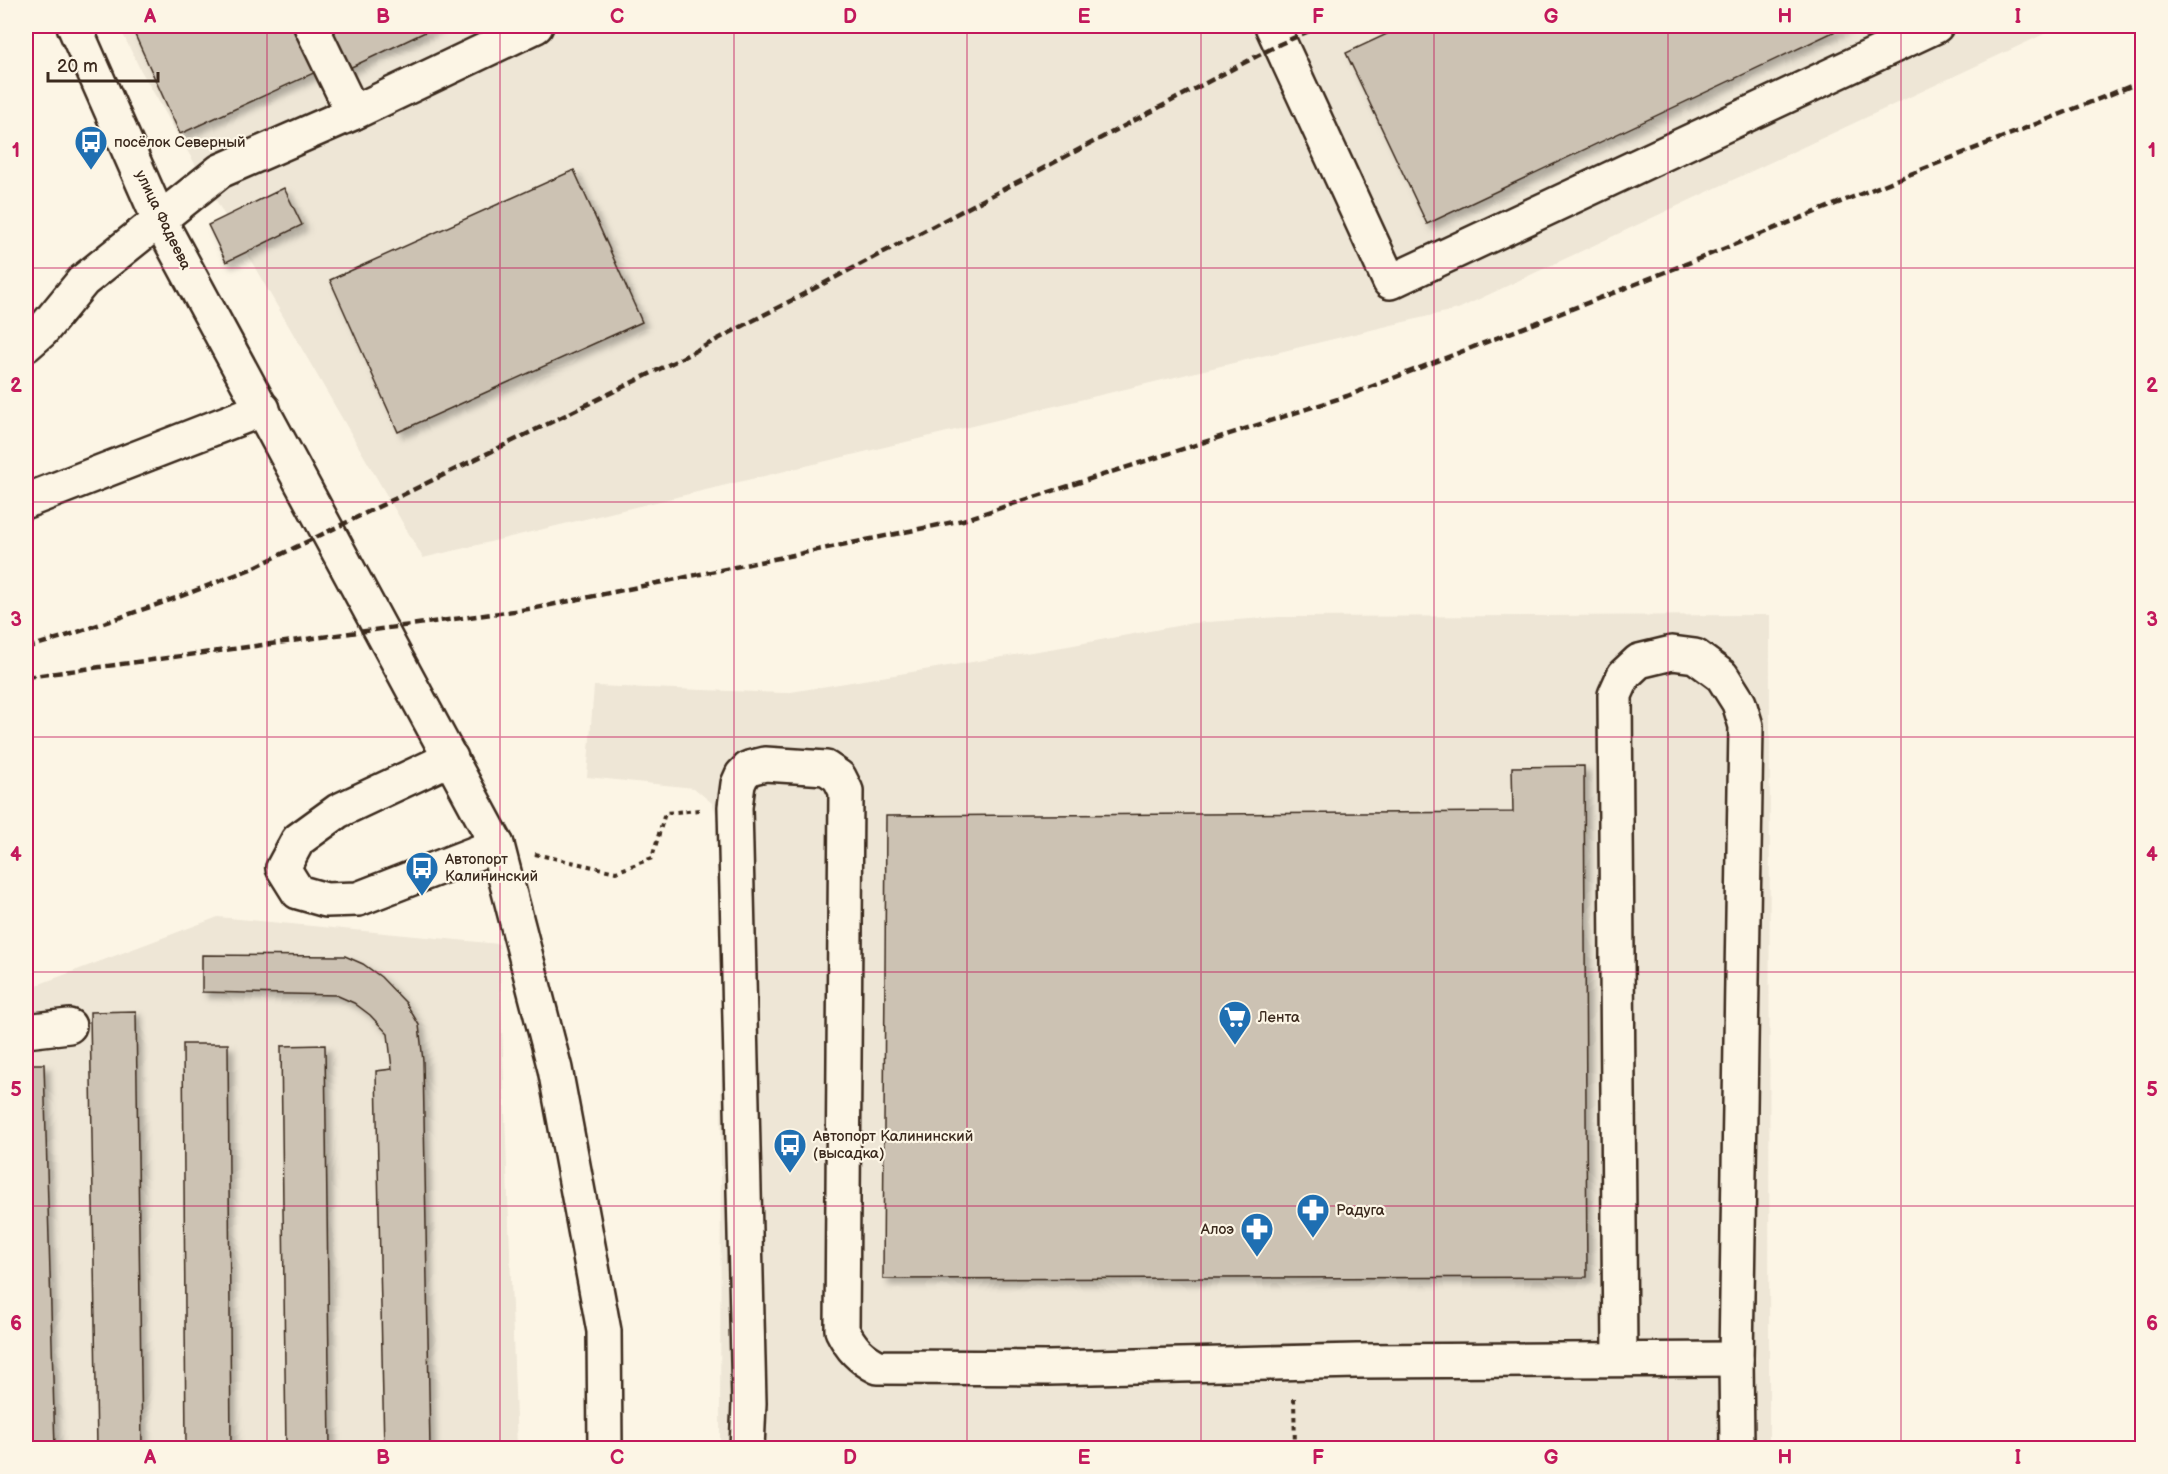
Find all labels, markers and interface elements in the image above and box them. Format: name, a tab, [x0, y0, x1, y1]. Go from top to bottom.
text: A	[143, 5, 157, 29]
text: B	[376, 5, 390, 29]
text: C	[610, 5, 624, 29]
text: D	[843, 5, 857, 29]
text: E	[1078, 5, 1091, 29]
text: F	[1312, 5, 1324, 29]
text: G	[1544, 5, 1559, 29]
text: H	[1778, 5, 1792, 29]
text: I	[2015, 5, 2021, 29]
scale bar	[48, 45, 158, 83]
text: 20 m	[57, 56, 98, 77]
bus stop icon: посёлок Северный	[73, 124, 109, 171]
place label: посёлок Северный	[114, 133, 246, 152]
text: 1	[12, 139, 20, 163]
text: 1	[2148, 139, 2156, 163]
street label: улица Фадеева	[131, 167, 195, 273]
text: 2	[10, 374, 22, 398]
text: 2	[2146, 374, 2158, 398]
text: 3	[10, 608, 22, 632]
text: 3	[2146, 608, 2158, 632]
text: 4	[10, 843, 22, 867]
text: 4	[2146, 843, 2158, 867]
bus stop icon: Автопорт Калининский	[404, 850, 440, 897]
place label: Автопорт Калининский	[444, 850, 538, 886]
supermarket icon: Лента	[1217, 999, 1253, 1046]
place label: Лента	[1257, 1008, 1300, 1027]
text: 5	[10, 1078, 22, 1102]
text: 5	[2146, 1078, 2158, 1102]
bus stop icon: Автопорт Калининский (высадка)	[772, 1127, 808, 1174]
place label: Автопорт Калининский (высадка)	[812, 1127, 973, 1163]
pharmacy icon: Радуга	[1295, 1192, 1331, 1239]
place label: Радуга	[1336, 1201, 1385, 1220]
pharmacy icon: Алоэ	[1239, 1211, 1275, 1258]
place label: Алоэ	[1200, 1220, 1234, 1239]
text: 6	[10, 1312, 22, 1336]
text: 6	[2146, 1312, 2158, 1336]
text: A	[143, 1446, 157, 1470]
text: B	[376, 1446, 390, 1470]
text: C	[610, 1446, 624, 1470]
text: D	[843, 1446, 857, 1470]
text: E	[1078, 1446, 1091, 1470]
text: F	[1312, 1446, 1324, 1470]
text: G	[1544, 1446, 1559, 1470]
text: H	[1778, 1446, 1792, 1470]
text: I	[2015, 1446, 2021, 1470]

